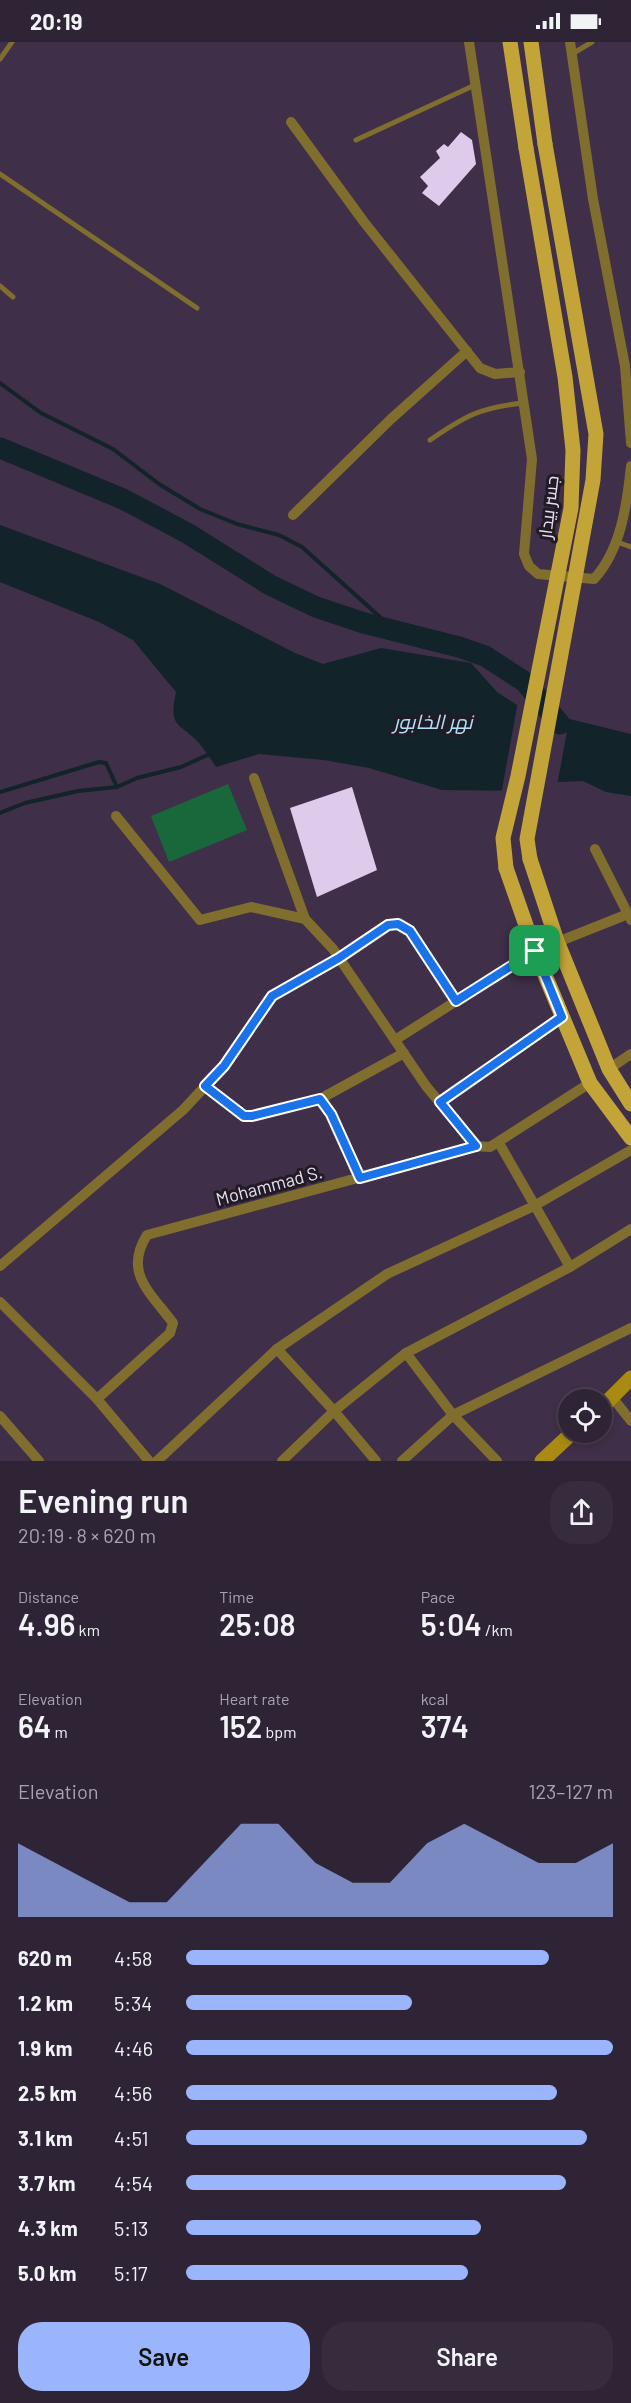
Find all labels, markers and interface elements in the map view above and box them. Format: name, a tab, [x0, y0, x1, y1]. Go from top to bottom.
text: 20:19	[30, 8, 82, 34]
street label: جسر بيدار	[533, 474, 564, 541]
water label: نهر الخابور	[390, 709, 475, 734]
pin	[509, 925, 560, 976]
icon: arrive	[518, 934, 551, 967]
street label: Mohammad S.	[213, 1160, 325, 1210]
map controls	[558, 1389, 612, 1443]
button: locate	[558, 1389, 612, 1443]
text: Evening run	[18, 1480, 188, 1520]
button: share	[550, 1481, 613, 1544]
text: 20:19 · 8 × 620 m	[18, 1523, 156, 1547]
text: Distance	[18, 1587, 79, 1606]
text: Time	[219, 1587, 254, 1606]
text: Pace	[421, 1587, 455, 1606]
text: 4.96	[18, 1606, 75, 1642]
text: 25:08	[219, 1606, 295, 1642]
text: 5:04	[421, 1606, 482, 1642]
text: km	[75, 1620, 100, 1639]
text: /km	[482, 1620, 513, 1639]
text: Elevation	[18, 1689, 82, 1708]
text: Heart rate	[219, 1689, 290, 1708]
text: kcal	[421, 1689, 449, 1708]
text: 64	[18, 1708, 51, 1744]
text: 152	[219, 1708, 262, 1744]
text: 374	[421, 1708, 469, 1744]
text: m	[51, 1722, 68, 1741]
text: bpm	[262, 1722, 296, 1741]
text: Elevation	[18, 1779, 99, 1803]
text: 123–127 m	[528, 1779, 613, 1803]
text: 620 m	[18, 1946, 72, 1970]
text: 4:58	[114, 1946, 153, 1970]
text: 1.2 km	[18, 1991, 73, 2015]
text: 5:34	[114, 1991, 152, 2015]
text: 1.9 km	[18, 2036, 72, 2060]
text: 4:46	[114, 2036, 153, 2060]
text: 2.5 km	[18, 2081, 77, 2105]
text: 4:56	[114, 2081, 152, 2105]
text: 3.1 km	[18, 2126, 73, 2150]
text: 4:51	[114, 2126, 149, 2150]
text: 3.7 km	[18, 2171, 75, 2195]
text: 4:54	[114, 2171, 153, 2195]
text: 4.3 km	[18, 2216, 78, 2240]
text: 5:13	[114, 2216, 148, 2240]
text: 5.0 km	[18, 2261, 76, 2285]
text: 5:17	[114, 2261, 148, 2285]
button: Save	[18, 2322, 310, 2391]
button: Share	[322, 2322, 613, 2391]

